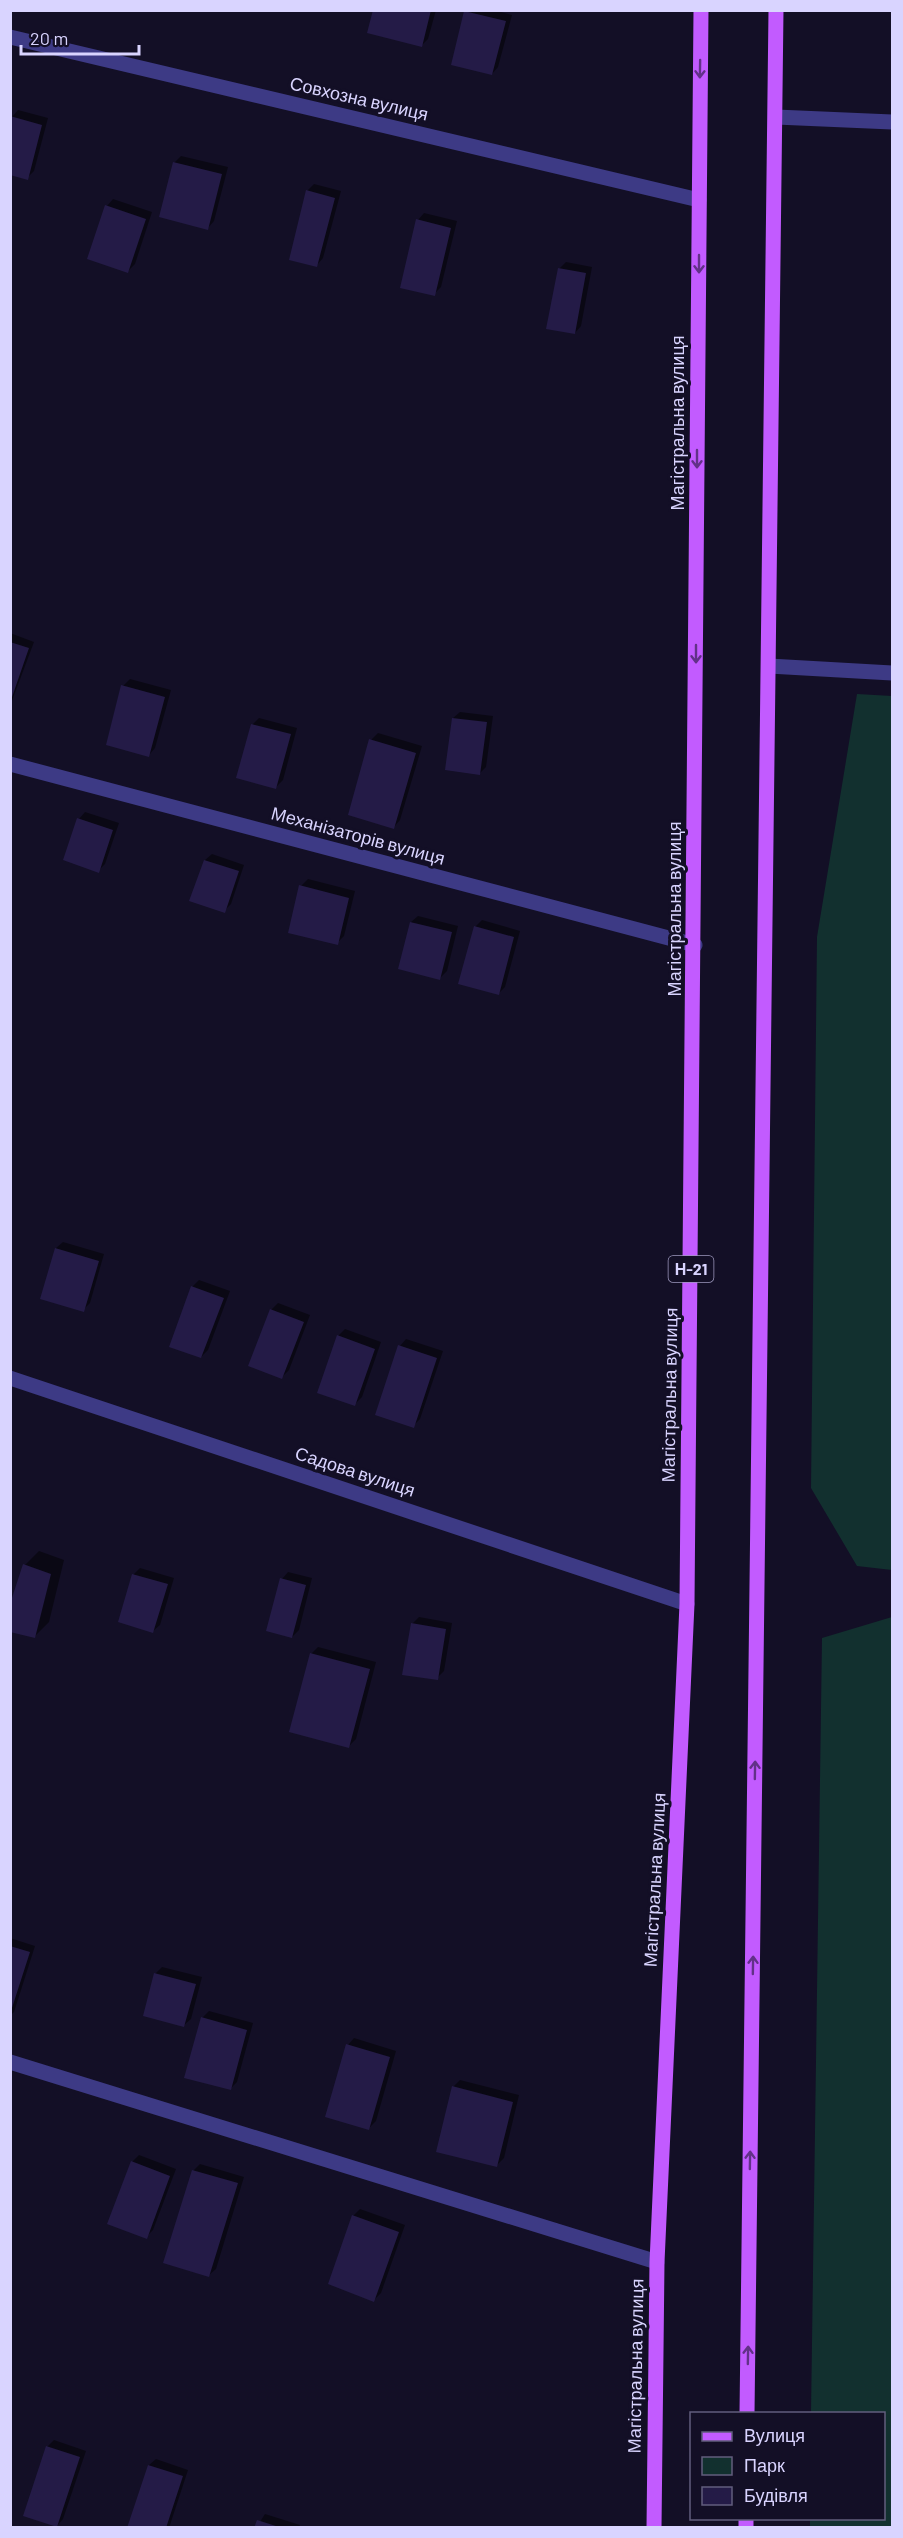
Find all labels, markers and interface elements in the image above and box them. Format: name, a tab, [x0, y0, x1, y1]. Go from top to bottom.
scale bar	[21, 18, 140, 56]
text: 20 m	[30, 27, 68, 49]
one-way arrow	[695, 58, 706, 78]
street label: Совхозна вулиця	[288, 71, 431, 125]
one-way arrow	[693, 253, 705, 273]
street label: Магістральна вулиця	[666, 336, 688, 510]
one-way arrow	[691, 448, 703, 468]
one-way arrow	[690, 643, 702, 663]
street label: Механізаторів вулиця	[269, 801, 448, 869]
street label: Магістральна вулиця	[663, 822, 685, 996]
road number: Н-21	[668, 1256, 714, 1282]
street label: Магістральна вулиця	[656, 1307, 682, 1483]
street label: Садова вулиця	[292, 1441, 418, 1501]
one-way arrow	[749, 1761, 761, 1781]
street label: Магістральна вулиця	[638, 1792, 670, 1968]
one-way arrow	[747, 1956, 758, 1976]
one-way arrow	[744, 2151, 756, 2171]
street label: Магістральна вулиця	[622, 2278, 648, 2454]
one-way arrow	[742, 2346, 754, 2366]
legend	[690, 2412, 885, 2520]
text: Вулиця	[744, 2424, 805, 2446]
text: Парк	[744, 2454, 785, 2476]
text: Будівля	[744, 2484, 808, 2506]

